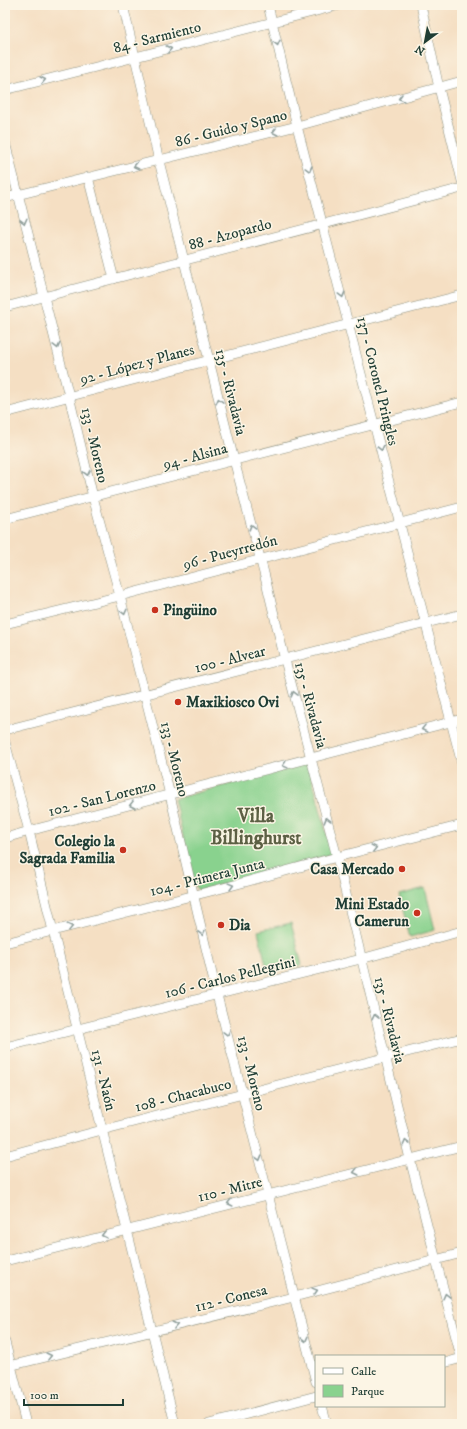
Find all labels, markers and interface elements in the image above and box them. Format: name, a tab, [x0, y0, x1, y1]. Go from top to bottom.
street label: 84 - Sarmiento	[111, 17, 203, 58]
north arrow	[405, 22, 445, 62]
one-way arrow	[272, 39, 281, 46]
text: N	[413, 41, 428, 58]
one-way arrow	[166, 45, 172, 53]
one-way arrow	[40, 77, 46, 85]
one-way arrow	[398, 93, 405, 102]
street label: 86 - Guido y Spano	[173, 105, 289, 152]
one-way arrow	[272, 127, 279, 135]
one-way arrow	[132, 162, 139, 170]
one-way arrow	[304, 166, 312, 172]
street label: 88 - Azopardo	[187, 214, 274, 255]
one-way arrow	[20, 217, 28, 224]
one-way arrow	[337, 291, 345, 298]
street label: 137 - Coronel Pringles	[352, 315, 403, 448]
street label: 92 - López y Planes	[77, 340, 196, 389]
one-way arrow	[52, 343, 60, 350]
street label: 135 - Rivadavia	[211, 347, 251, 438]
one-way arrow	[216, 398, 224, 404]
street label: 133 - Moreno	[77, 406, 112, 485]
street label: 94 - Alsina	[160, 439, 230, 474]
one-way arrow	[376, 445, 384, 451]
one-way arrow	[83, 470, 91, 476]
one-way arrow	[248, 524, 256, 530]
street label: 96 - Pueyrredón	[180, 531, 280, 574]
place label: Pingüino	[163, 601, 218, 620]
marker: Pingüino	[150, 605, 160, 615]
one-way arrow	[119, 609, 127, 615]
street label: 100 - Alvear	[193, 641, 268, 678]
street label: 135 - Rivadavia	[290, 660, 331, 751]
one-way arrow	[290, 691, 299, 698]
place label: Maxikiosco Ovi	[186, 693, 279, 712]
marker: Maxikiosco Ovi	[173, 697, 183, 707]
street label: 133 - Moreno	[156, 720, 193, 799]
one-way arrow	[421, 724, 428, 733]
one-way arrow	[282, 760, 289, 769]
street label: 102 - San Lorenzo	[46, 776, 158, 821]
one-way arrow	[129, 800, 135, 808]
district label: Villa Billinghurst	[211, 805, 302, 850]
one-way arrow	[323, 816, 332, 823]
place label: Colegio la Sagrada Familia	[19, 832, 116, 868]
one-way arrow	[371, 844, 378, 852]
marker: Colegio la Sagrada Familia	[118, 845, 128, 855]
street label: 104 - Primera Junta	[148, 854, 267, 901]
place label: Casa Mercado	[310, 860, 395, 879]
marker: Casa Mercado	[397, 864, 407, 874]
one-way arrow	[227, 882, 234, 891]
place label: Mini Estado Camerun	[335, 895, 410, 931]
marker: Mini Estado Camerun	[412, 908, 422, 918]
place label: Dia	[229, 916, 251, 935]
marker: Dia	[216, 920, 226, 930]
one-way arrow	[67, 923, 73, 931]
one-way arrow	[198, 929, 206, 936]
street label: 106 - Carlos Pellegrini	[163, 952, 298, 1003]
street label: 135 - Rivadavia	[370, 975, 410, 1066]
one-way arrow	[371, 1013, 380, 1020]
one-way arrow	[222, 1029, 231, 1036]
street label: 133 - Moreno	[233, 1034, 270, 1113]
street label: 131 - Naón	[87, 1047, 120, 1113]
street label: 108 - Chacabuco	[133, 1074, 233, 1117]
one-way arrow	[402, 1140, 410, 1146]
one-way arrow	[254, 1155, 263, 1162]
one-way arrow	[353, 1168, 360, 1176]
street label: 110 - Mitre	[196, 1172, 264, 1207]
one-way arrow	[227, 1199, 233, 1207]
one-way arrow	[101, 1231, 107, 1239]
street label: 112 - Conesa	[193, 1280, 270, 1317]
one-way arrow	[311, 1287, 318, 1296]
one-way arrow	[442, 1293, 450, 1299]
one-way arrow	[172, 1322, 179, 1330]
one-way arrow	[300, 1335, 309, 1342]
one-way arrow	[46, 1353, 52, 1361]
legend	[315, 1355, 445, 1407]
text: Calle	[351, 1364, 376, 1379]
scale bar	[24, 1381, 123, 1407]
text: Parque	[351, 1384, 384, 1399]
text: 100 m	[30, 1388, 59, 1403]

